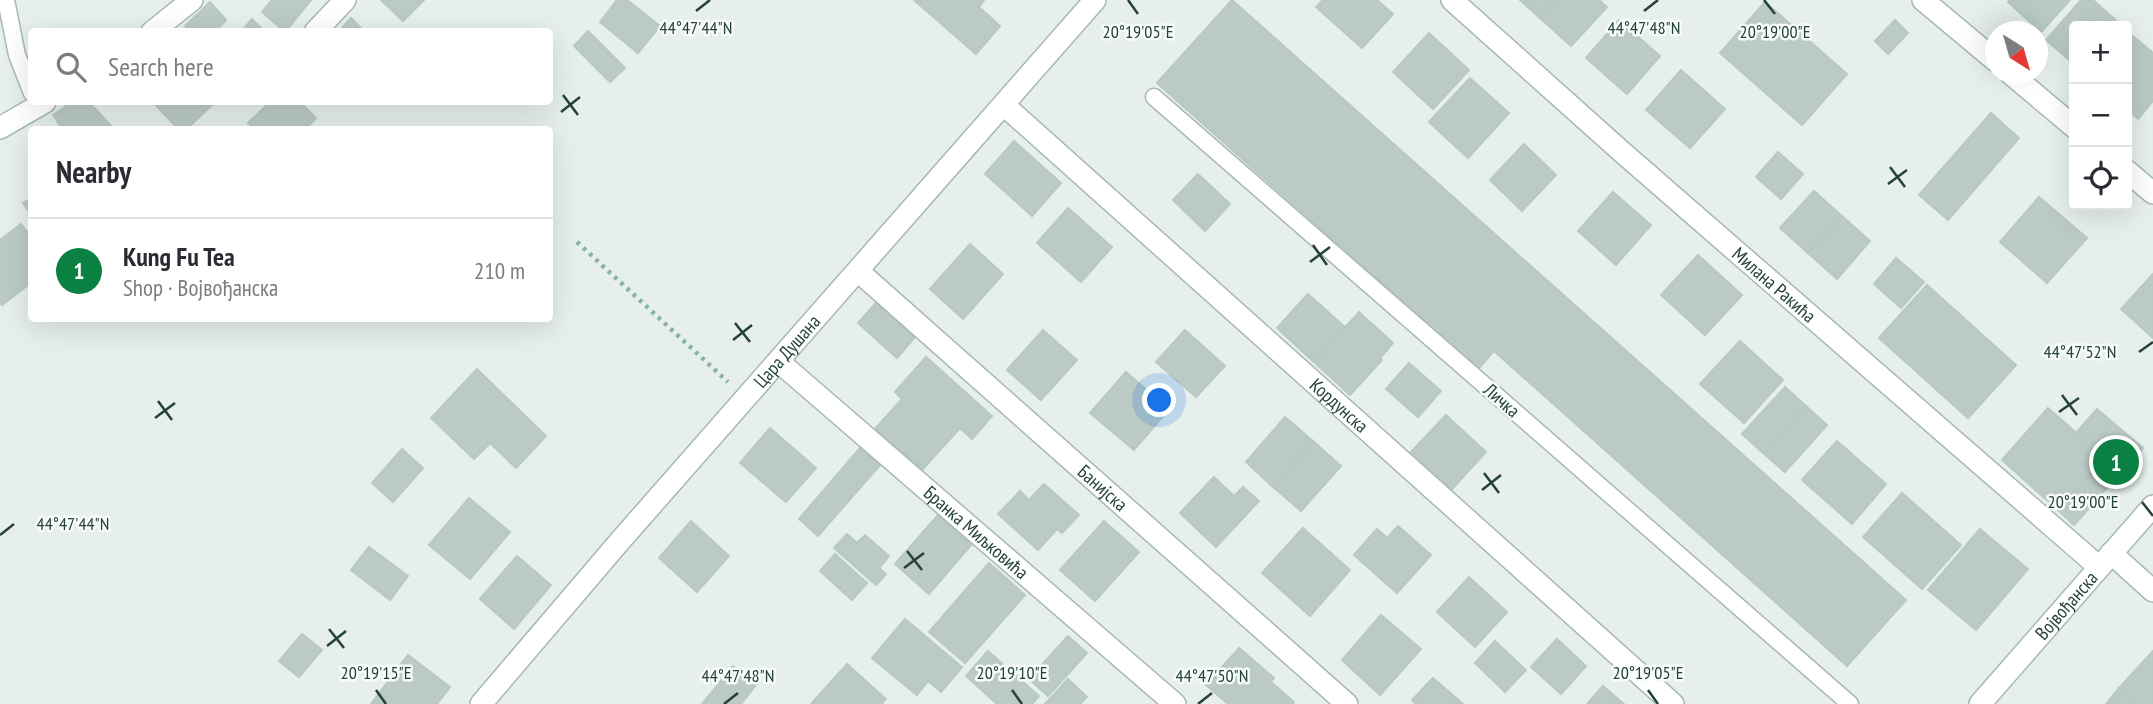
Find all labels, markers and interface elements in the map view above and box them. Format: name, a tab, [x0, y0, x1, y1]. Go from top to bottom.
text: 44°47'44"N	[660, 16, 732, 39]
text: 44°47'48"N	[1608, 16, 1680, 39]
text: 20°19'05"E	[1103, 20, 1173, 43]
text: 20°19'00"E	[1740, 20, 1810, 43]
north arrow	[1985, 21, 2048, 84]
map controls	[2069, 21, 2132, 210]
button: +	[2069, 21, 2132, 84]
search box	[28, 28, 553, 105]
icon: search	[52, 48, 90, 86]
text: Search here	[108, 50, 214, 83]
button: −	[2069, 84, 2132, 147]
button: locate	[2069, 147, 2132, 210]
text: Nearby	[56, 152, 131, 191]
text: Kung Fu Tea	[123, 240, 235, 273]
street label: Милана Ракића	[1728, 242, 1821, 327]
text: 1	[74, 256, 85, 285]
text: 210 m	[474, 256, 525, 285]
text: Shop · Војвођанска	[123, 273, 278, 302]
street label: Цара Душана	[748, 310, 825, 393]
text: 44°47'52"N	[2044, 340, 2116, 363]
street label: Кордунска	[1305, 373, 1373, 438]
street label: Личка	[1478, 377, 1525, 422]
your location	[1142, 383, 1176, 417]
pin: 1	[2093, 436, 2139, 488]
street label: Банијска	[1073, 459, 1133, 516]
street label: Бранка Миљковића	[919, 480, 1034, 584]
text: 20°19'00"E	[2048, 490, 2118, 513]
text: 44°47'44"N	[37, 512, 109, 535]
street label: Војвођанска	[2030, 566, 2103, 645]
text: 20°19'15"E	[341, 661, 411, 684]
text: 20°19'10"E	[977, 661, 1047, 684]
text: 20°19'05"E	[1613, 661, 1683, 684]
text: 44°47'48"N	[702, 664, 774, 687]
text: 44°47'50"N	[1176, 664, 1248, 687]

